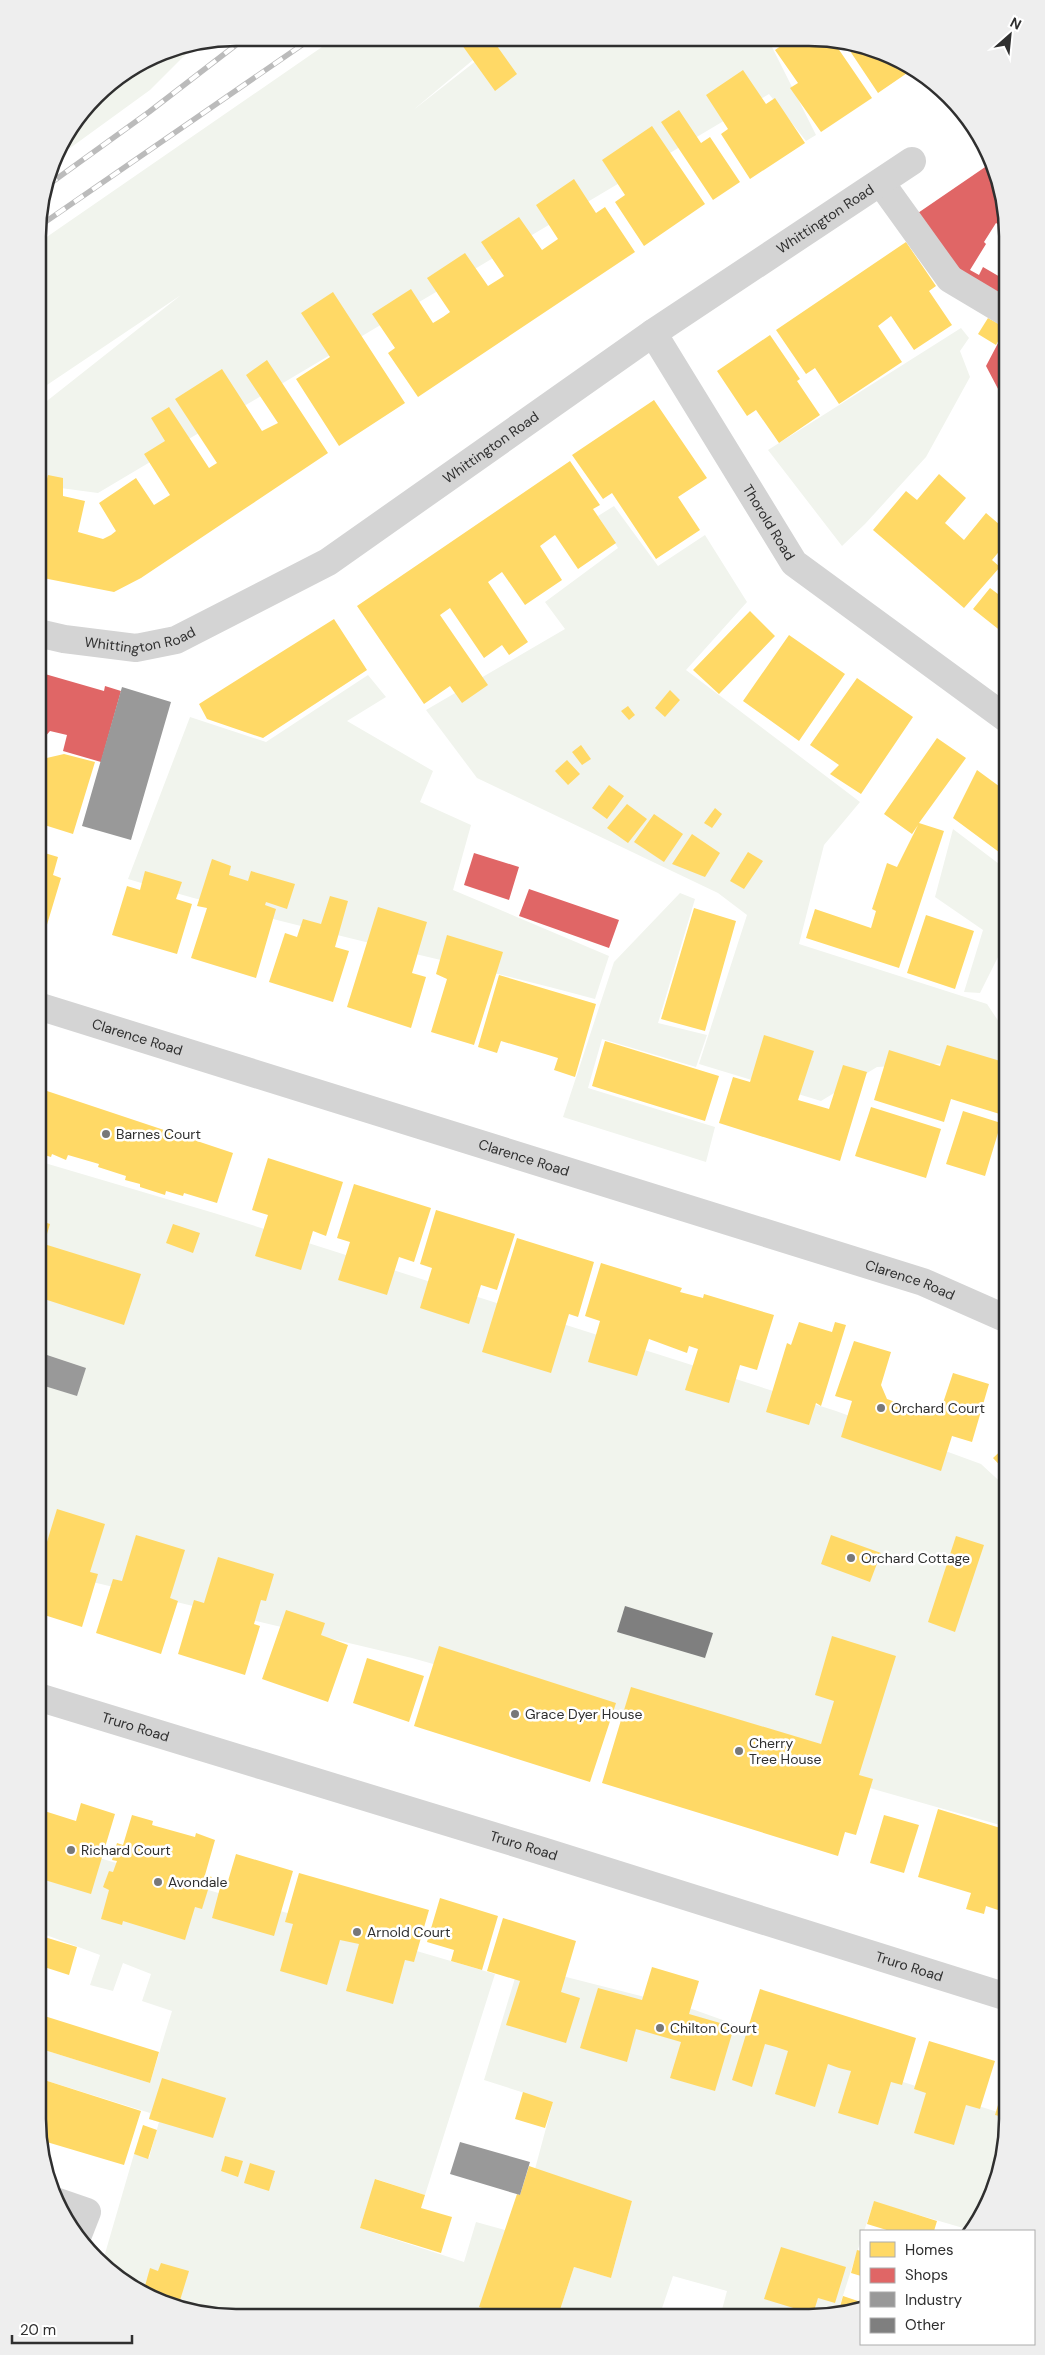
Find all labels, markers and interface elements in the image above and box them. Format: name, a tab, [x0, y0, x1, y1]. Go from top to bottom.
north arrow	[985, 10, 1035, 60]
text: N	[1007, 13, 1025, 34]
street label: Whittington Road	[773, 180, 877, 258]
street label: Whittington Road	[439, 407, 542, 487]
street label: Thorold Road	[739, 481, 799, 564]
street label: Whittington Road	[83, 623, 198, 657]
street label: Clarence Road	[90, 1014, 185, 1060]
place label: Barnes Court	[116, 1125, 201, 1143]
marker: Barnes Court	[100, 1128, 112, 1140]
street label: Clarence Road	[476, 1135, 571, 1180]
street label: Clarence Road	[863, 1256, 958, 1304]
place label: Orchard Court	[891, 1399, 985, 1417]
marker: Orchard Court	[875, 1402, 887, 1414]
place label: Orchard Cottage	[861, 1549, 970, 1567]
marker: Orchard Cottage	[845, 1552, 857, 1564]
place label: Grace Dyer House	[525, 1705, 643, 1723]
street label: Truro Road	[100, 1708, 172, 1746]
marker: Grace Dyer House	[509, 1708, 521, 1720]
place label: Cherry Tree House	[749, 1734, 821, 1768]
marker: Cherry Tree House	[733, 1745, 745, 1757]
street label: Truro Road	[488, 1827, 560, 1864]
place label: Richard Court	[81, 1841, 171, 1859]
marker: Richard Court	[65, 1844, 77, 1856]
place label: Avondale	[168, 1873, 227, 1891]
marker: Avondale	[152, 1876, 164, 1888]
place label: Arnold Court	[367, 1923, 450, 1941]
marker: Arnold Court	[351, 1926, 363, 1938]
street label: Truro Road	[873, 1947, 945, 1985]
place label: Chilton Court	[670, 2019, 757, 2037]
marker: Chilton Court	[654, 2022, 666, 2034]
legend	[860, 2230, 1035, 2345]
text: Homes	[905, 2240, 954, 2260]
text: Shops	[905, 2265, 948, 2285]
text: Industry	[905, 2290, 963, 2310]
scale bar	[12, 2312, 132, 2344]
text: Other	[905, 2315, 946, 2335]
text: 20 m	[20, 2320, 56, 2340]

